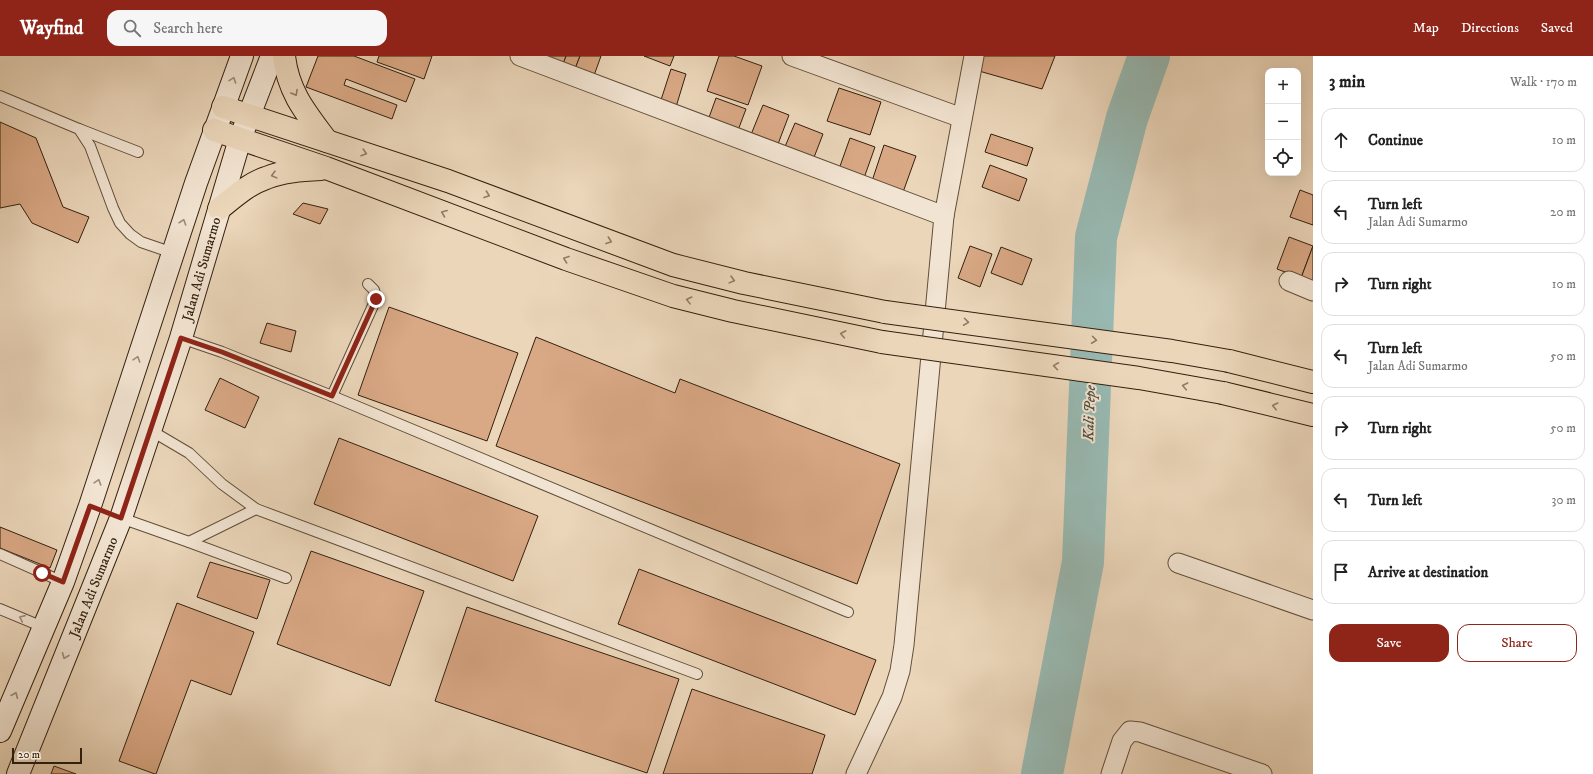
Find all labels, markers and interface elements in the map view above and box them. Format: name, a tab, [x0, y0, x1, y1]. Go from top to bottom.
search box	[107, 10, 387, 46]
text: Wayfind	[20, 17, 83, 40]
icon: search	[121, 17, 143, 39]
text: Search here	[153, 19, 223, 38]
text: Map	[1413, 19, 1439, 37]
text: Directions	[1461, 19, 1519, 37]
text: Saved	[1541, 19, 1573, 37]
map controls	[1265, 68, 1301, 176]
button: +	[1265, 68, 1301, 104]
text: 3 min	[1329, 71, 1365, 93]
text: Walk · 170 m	[1510, 74, 1577, 90]
one-way arrow	[228, 77, 236, 84]
one-way arrow	[290, 89, 297, 96]
button: −	[1265, 104, 1301, 140]
icon: ahead	[1330, 129, 1352, 151]
text: Continue	[1368, 131, 1423, 150]
text: 10 m	[1552, 132, 1576, 148]
button: locate	[1265, 140, 1301, 176]
one-way arrow	[360, 148, 367, 157]
one-way arrow	[271, 171, 277, 179]
one-way arrow	[483, 191, 490, 199]
text: Turn left	[1368, 195, 1422, 214]
icon: left	[1330, 201, 1352, 223]
text: 20 m	[1550, 204, 1576, 220]
one-way arrow	[441, 210, 448, 218]
text: Jalan Adi Sumarmo	[1368, 214, 1468, 230]
street label: Jalan Adi Sumarmo	[178, 215, 225, 325]
one-way arrow	[178, 219, 187, 226]
one-way arrow	[605, 236, 612, 244]
one-way arrow	[562, 256, 569, 264]
icon: right	[1330, 273, 1352, 295]
one-way arrow	[728, 275, 735, 284]
text: Turn right	[1368, 275, 1431, 294]
text: 10 m	[1552, 276, 1576, 292]
route end	[367, 290, 385, 308]
one-way arrow	[686, 296, 693, 305]
one-way arrow	[962, 318, 969, 327]
one-way arrow	[840, 331, 847, 339]
one-way arrow	[1091, 335, 1097, 344]
text: Turn left	[1368, 339, 1422, 358]
icon: left	[1330, 345, 1352, 367]
text: 50 m	[1550, 348, 1576, 364]
one-way arrow	[133, 355, 141, 362]
text: Jalan Adi Sumarmo	[1368, 358, 1468, 374]
one-way arrow	[1053, 362, 1059, 371]
one-way arrow	[1181, 382, 1188, 390]
water label: Kali Pepe	[1079, 384, 1100, 442]
one-way arrow	[1272, 402, 1278, 410]
icon: right	[1330, 417, 1352, 439]
text: Turn right	[1368, 419, 1431, 438]
text: 50 m	[1550, 420, 1576, 436]
one-way arrow	[93, 479, 101, 486]
icon: left	[1330, 489, 1352, 511]
text: Turn left	[1368, 491, 1422, 510]
text: 30 m	[1552, 492, 1576, 508]
street label: Jalan Adi Sumarmo	[65, 534, 122, 642]
icon: arrive	[1330, 561, 1352, 583]
text: Arrive at destination	[1368, 563, 1488, 582]
route start	[33, 564, 51, 582]
one-way arrow	[18, 615, 26, 623]
button: Save	[1329, 624, 1449, 662]
button: Share	[1457, 624, 1577, 662]
one-way arrow	[62, 653, 70, 660]
one-way arrow	[10, 691, 18, 699]
scale bar	[12, 746, 82, 765]
text: 20 m	[18, 748, 40, 762]

